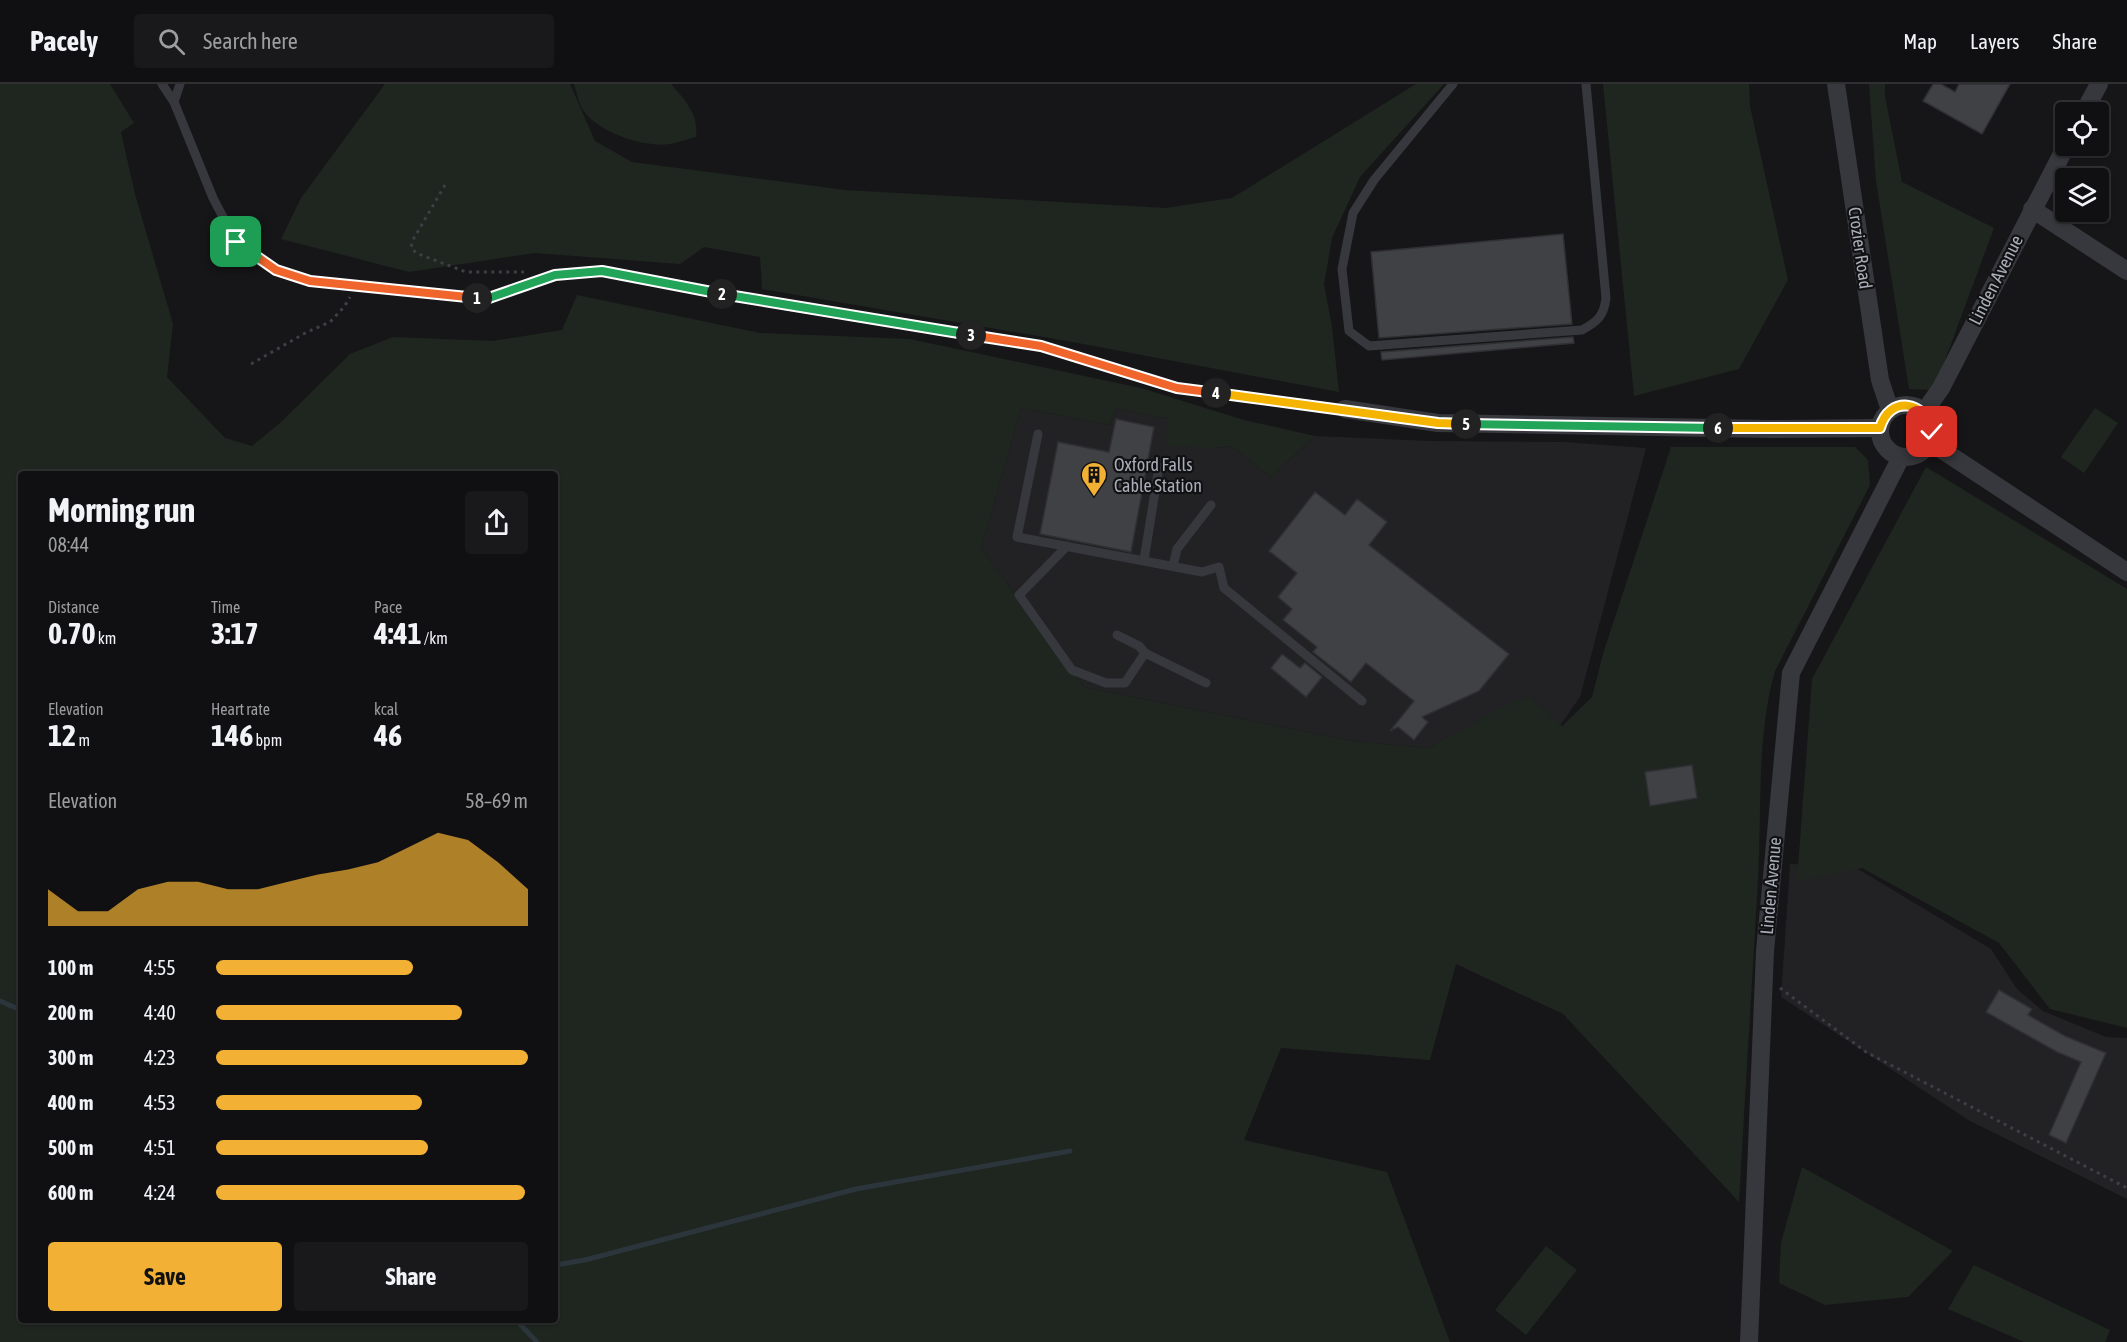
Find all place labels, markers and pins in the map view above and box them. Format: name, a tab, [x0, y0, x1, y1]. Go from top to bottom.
pin	[210, 216, 261, 267]
pin: 2	[707, 279, 737, 309]
pin: 1	[462, 283, 492, 313]
pin: 3	[956, 320, 986, 350]
pin: 4	[1201, 378, 1231, 408]
pin	[1906, 406, 1957, 457]
pin: 5	[1451, 409, 1481, 439]
pin: 6	[1703, 413, 1733, 443]
place label: Oxford Falls Cable Station	[1114, 454, 1202, 496]
building icon: Oxford Falls Cable Station	[1079, 460, 1109, 498]

